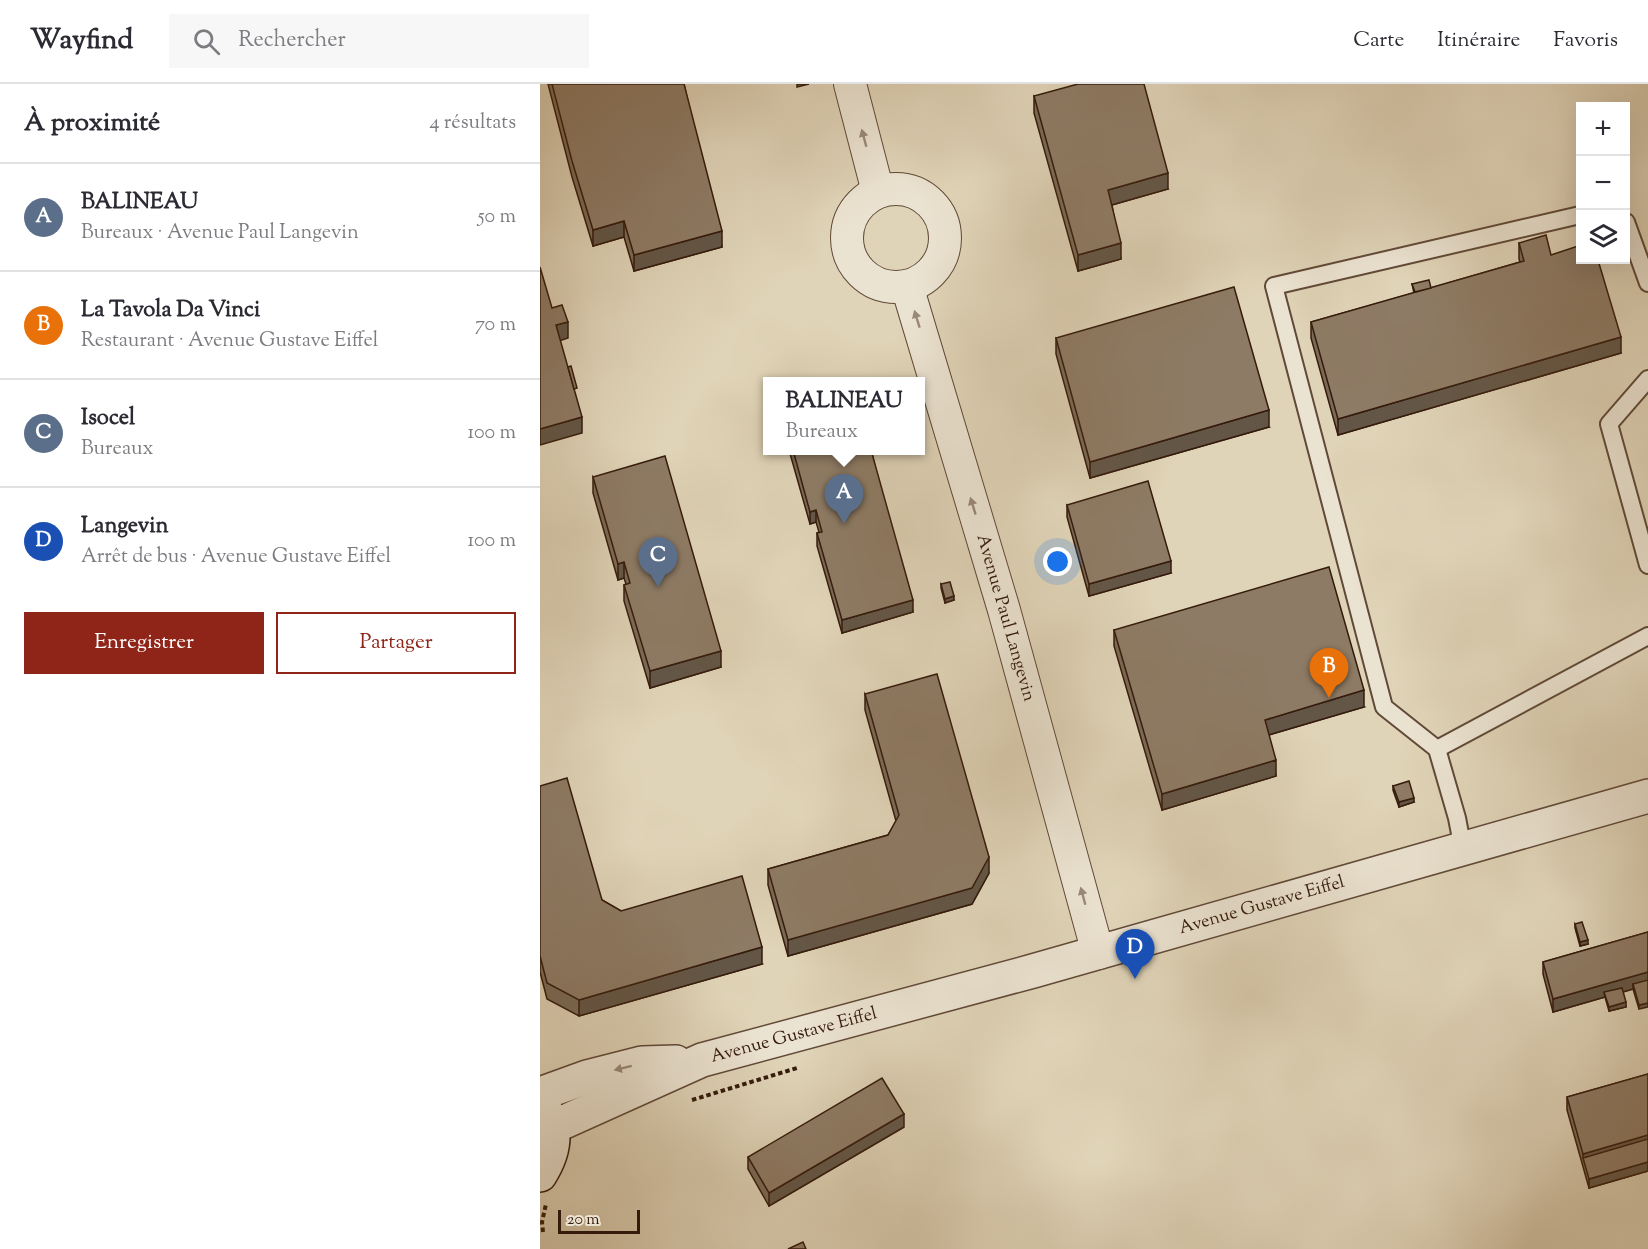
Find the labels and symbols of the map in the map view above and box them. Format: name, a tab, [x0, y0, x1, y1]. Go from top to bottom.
one-way arrow	[859, 129, 868, 147]
one-way arrow	[912, 310, 921, 328]
pin: A	[824, 474, 864, 524]
one-way arrow	[968, 497, 977, 515]
street label: Avenue Paul Langevin	[969, 531, 1041, 705]
pin: C	[638, 538, 678, 587]
your location	[1043, 547, 1072, 576]
pin: B	[1310, 648, 1348, 698]
street label: Avenue Gustave Eiffel	[1176, 870, 1348, 942]
one-way arrow	[1078, 887, 1087, 905]
pin: D	[1116, 930, 1154, 979]
street label: Avenue Gustave Eiffel	[708, 1001, 880, 1071]
one-way arrow	[614, 1064, 632, 1074]
scale bar	[558, 1207, 640, 1234]

